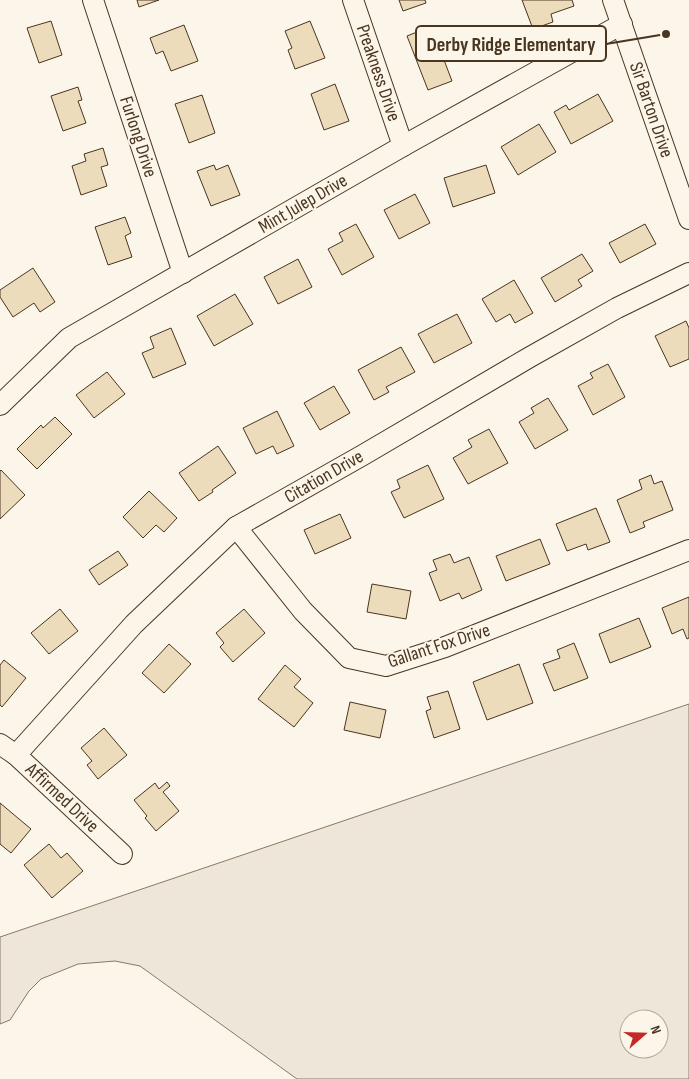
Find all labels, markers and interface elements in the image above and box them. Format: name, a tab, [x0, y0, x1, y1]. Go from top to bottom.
street label: Preakness Drive	[351, 22, 405, 124]
callout: Derby Ridge Elementary	[416, 26, 606, 61]
text: Derby Ridge Elementary	[426, 33, 596, 57]
street label: Sir Barton Drive	[624, 59, 678, 161]
street label: Furlong Drive	[114, 94, 162, 180]
street label: Mint Julep Drive	[254, 169, 352, 239]
street label: Citation Drive	[280, 445, 368, 509]
street label: Gallant Fox Drive	[385, 619, 493, 673]
street label: Affirmed Drive	[20, 758, 103, 838]
north arrow	[619, 1009, 669, 1059]
text: N	[646, 1023, 665, 1036]

